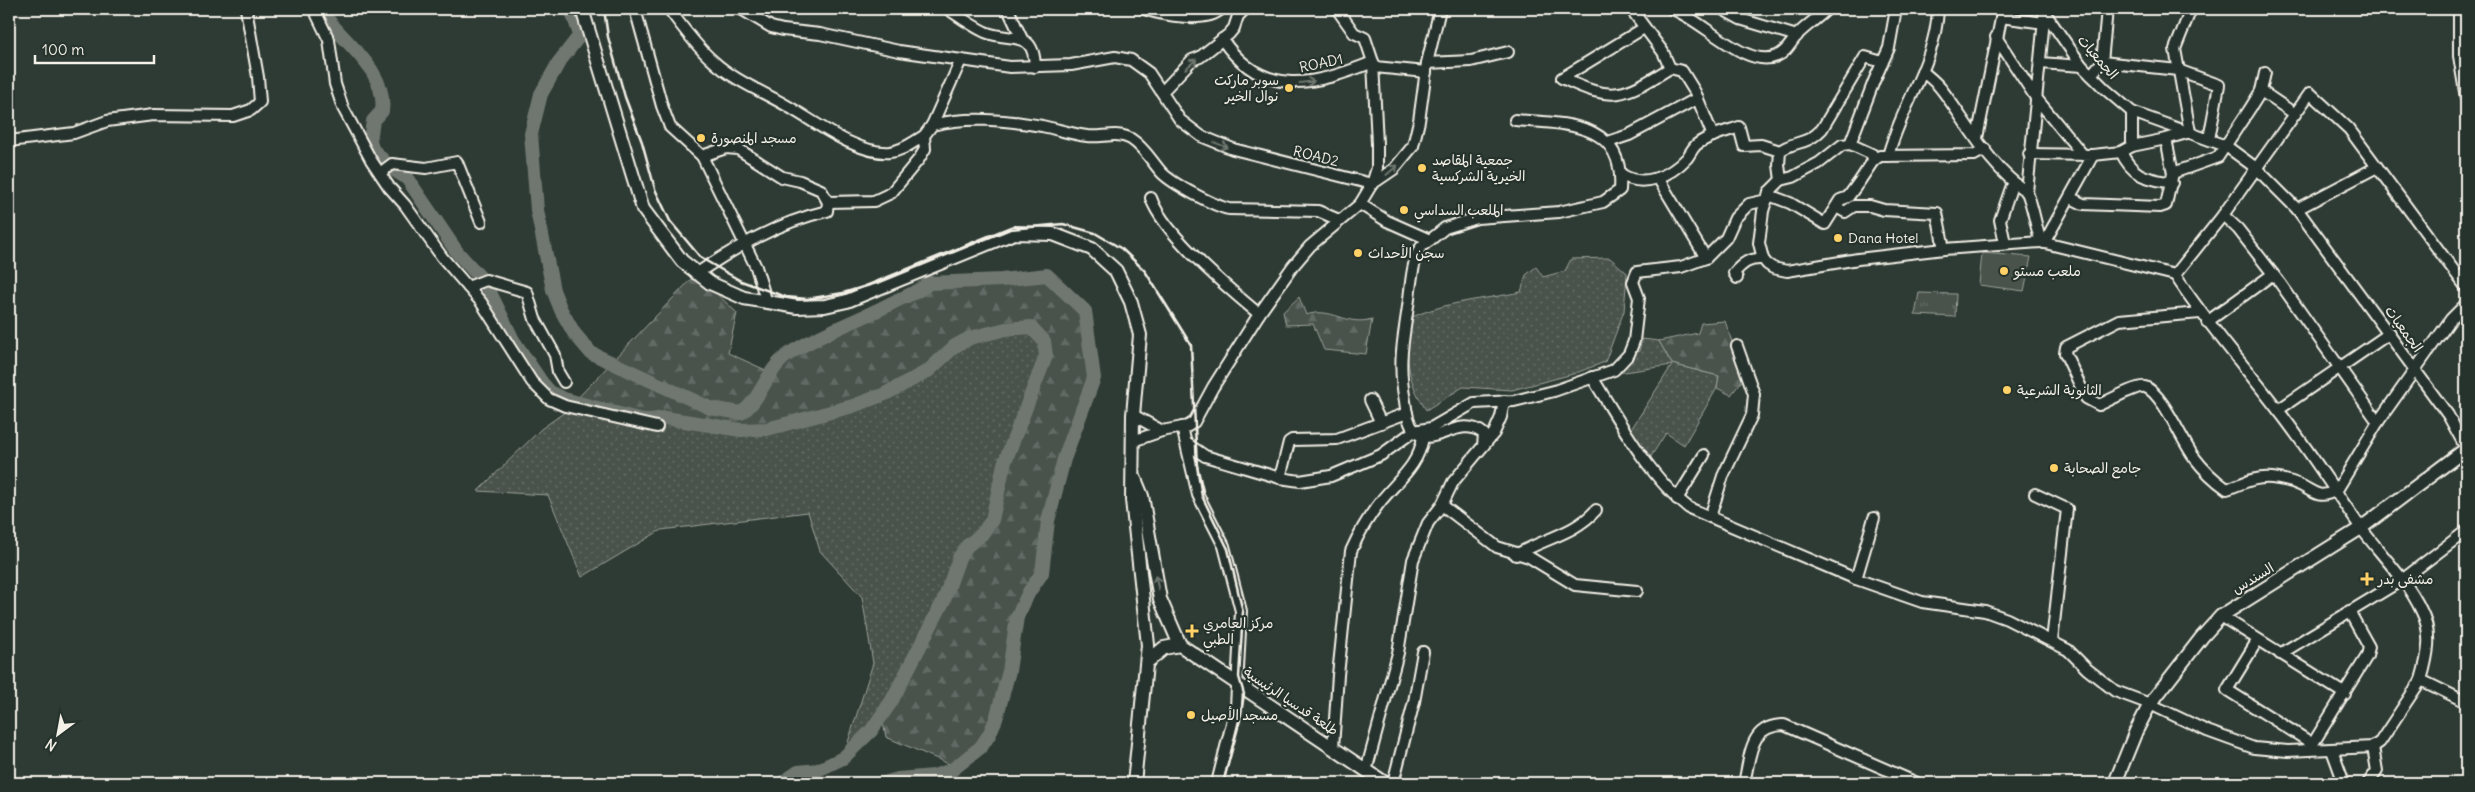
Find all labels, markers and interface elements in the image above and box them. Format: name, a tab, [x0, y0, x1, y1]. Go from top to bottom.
street label: الجمعيات	[2074, 31, 2122, 83]
scale bar	[35, 32, 154, 64]
text: 100 m	[42, 40, 84, 59]
street label: ROAD1	[1298, 50, 1344, 76]
one-way arrow	[1184, 58, 1197, 69]
place label: سوبر ماركت نوال الخير	[1214, 71, 1279, 105]
one-way arrow	[1299, 77, 1315, 87]
marker: سوبر ماركت نوال الخير	[1283, 82, 1295, 94]
place label: مسجد المنصورة	[711, 129, 797, 147]
marker: مسجد المنصورة	[695, 132, 707, 144]
one-way arrow	[1213, 141, 1229, 150]
street label: ROAD2	[1291, 142, 1341, 170]
place label: جمعية المقاصد الخيرية الشركسية	[1432, 151, 1525, 185]
marker: جمعية المقاصد الخيرية الشركسية	[1416, 162, 1428, 174]
one-way arrow	[1385, 164, 1398, 176]
place label: الملعب السداسي	[1414, 201, 1504, 223]
marker: الملعب السداسي	[1398, 204, 1410, 216]
place label: Dana Hotel	[1848, 229, 1918, 247]
marker: Dana Hotel	[1832, 232, 1844, 244]
place label: سجن الأحداث	[1368, 244, 1445, 262]
marker: سجن الأحداث	[1352, 247, 1364, 259]
place label: ملعب مستو	[2013, 262, 2081, 280]
marker: ملعب مستو	[1998, 265, 2010, 277]
street label: الجمعيات	[2381, 302, 2427, 356]
place label: الثانوية الشرعية	[2017, 381, 2102, 400]
marker: الثانوية الشرعية	[2001, 384, 2013, 396]
place label: جامع الصحابة	[2064, 459, 2141, 479]
marker: جامع الصحابة	[2048, 462, 2060, 474]
street label: السندس	[2229, 558, 2277, 598]
place label: مشفى بدر	[2377, 570, 2433, 588]
marker: مشفى بدر	[2360, 572, 2374, 586]
one-way arrow	[1152, 576, 1161, 592]
place label: مركز العامري الطبي	[1203, 614, 1273, 652]
marker: مركز العامري الطبي	[1185, 624, 1199, 638]
street label: طلعة قدسيا الرئيسية	[1240, 663, 1342, 739]
place label: مسجد الأصيل	[1201, 706, 1278, 724]
marker: مسجد الأصيل	[1185, 709, 1197, 721]
north arrow	[32, 710, 82, 760]
text: N	[42, 735, 60, 755]

